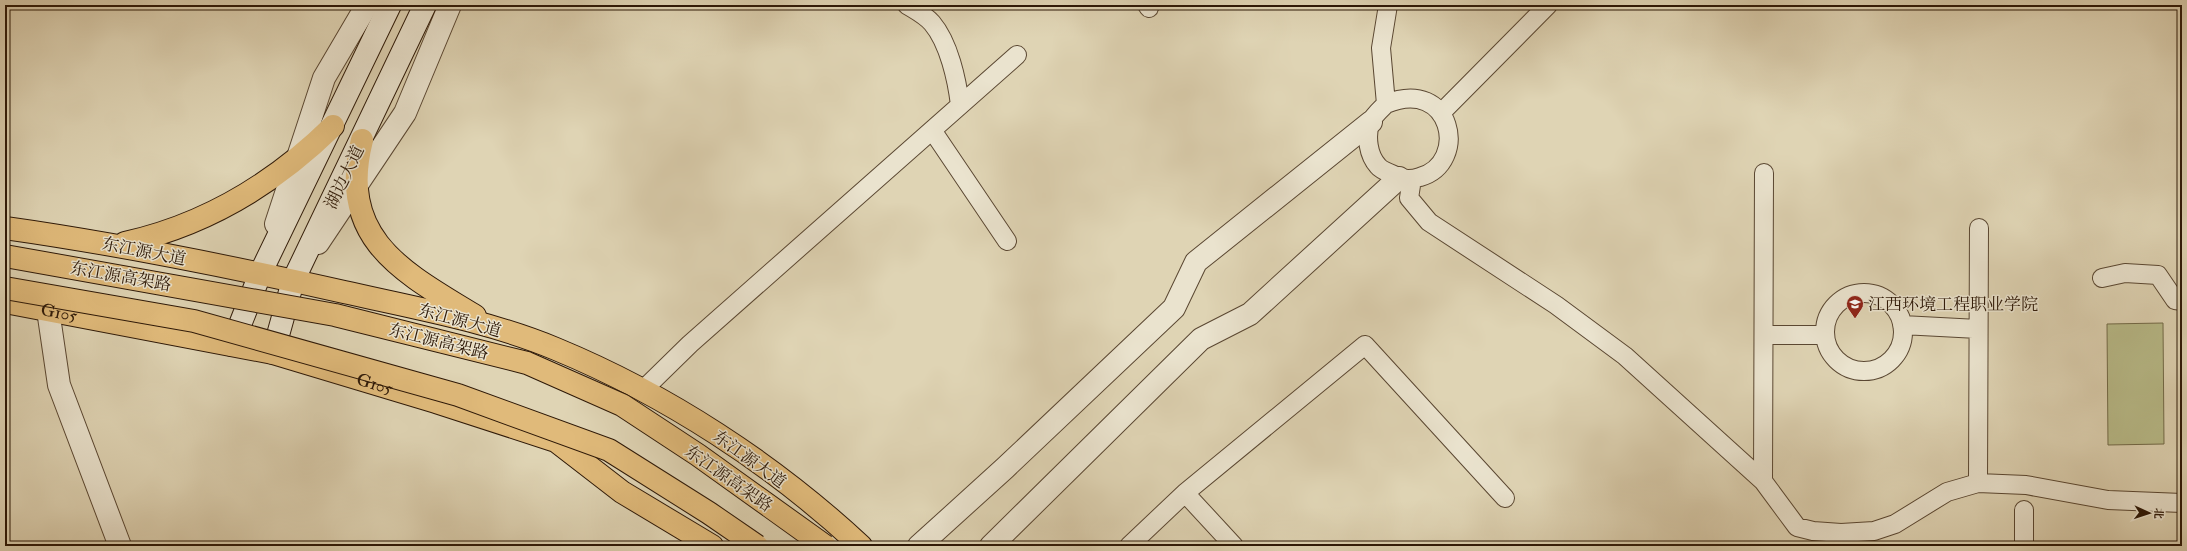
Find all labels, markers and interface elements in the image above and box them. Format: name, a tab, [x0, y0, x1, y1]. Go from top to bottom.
street label: 湖边大道	[320, 142, 369, 212]
street label: 东江源大道	[100, 233, 188, 270]
street label: 东江源高架路	[69, 257, 173, 296]
school or university icon: 江西环境工程职业学院	[1845, 294, 1865, 319]
place label: 江西环境工程职业学院	[1868, 294, 2038, 315]
street label: G105	[39, 299, 79, 327]
street label: 东江源大道	[416, 299, 504, 342]
street label: 东江源高架路	[387, 319, 491, 364]
street label: G105	[354, 369, 396, 400]
street label: 东江源大道	[709, 426, 790, 493]
street label: 东江源高架路	[681, 441, 777, 516]
north arrow	[2129, 493, 2169, 533]
text: 北	[2152, 508, 2165, 519]

